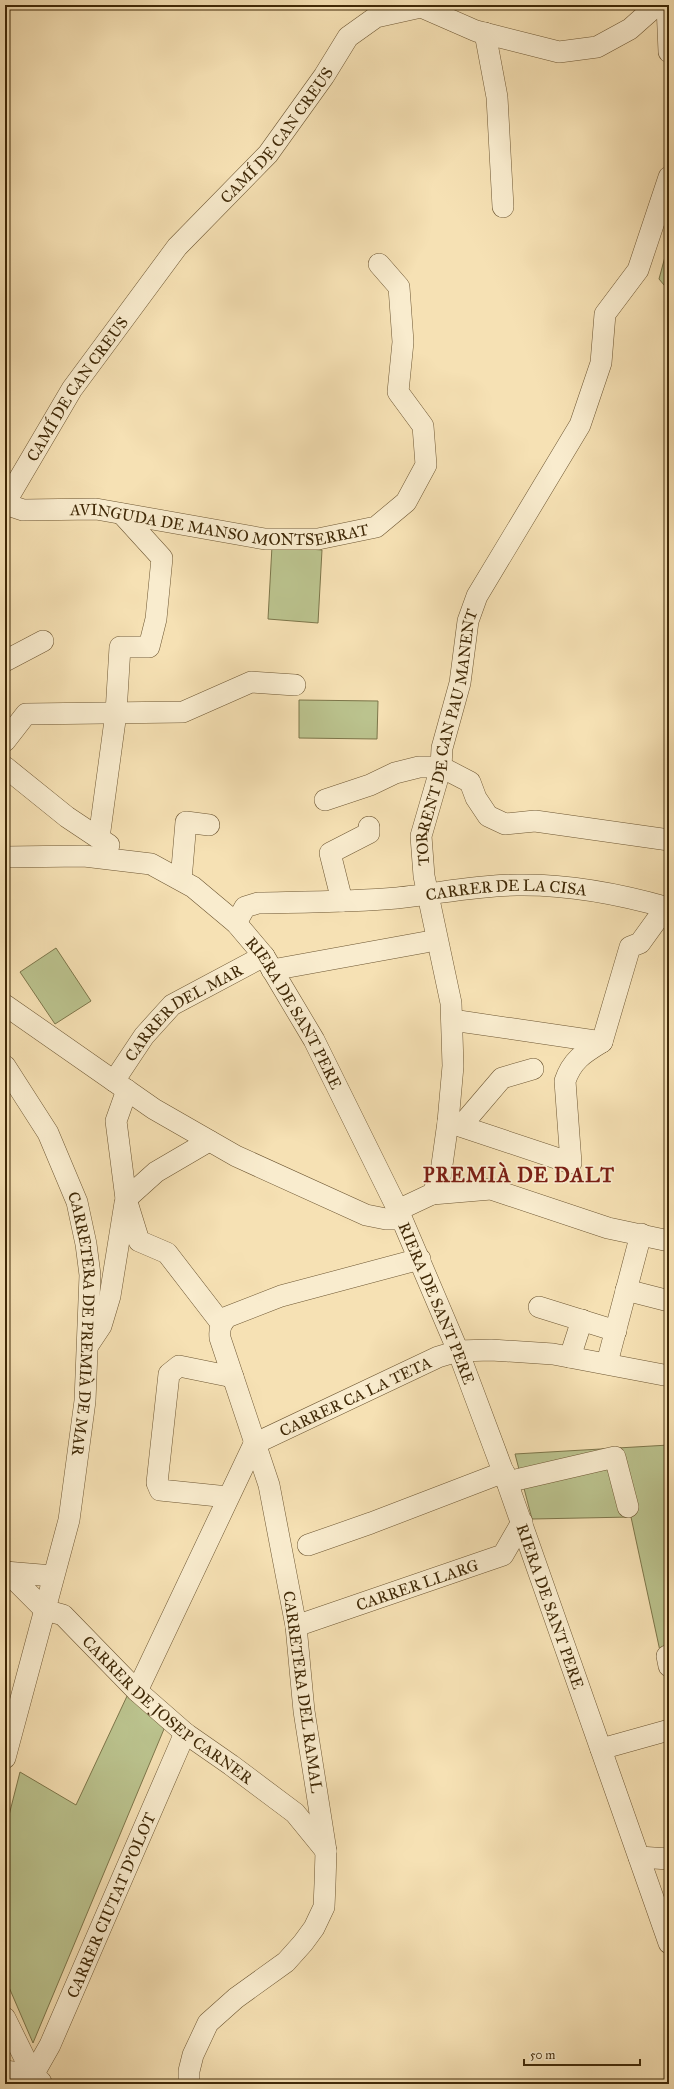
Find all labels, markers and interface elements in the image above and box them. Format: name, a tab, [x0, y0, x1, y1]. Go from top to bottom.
street label: CAMÍ DE CAN CREUS	[216, 63, 337, 207]
street label: CAMÍ DE CAN CREUS	[22, 313, 132, 465]
street label: AVINGUDA DE MANSO MONTSERRAT	[69, 499, 370, 549]
street label: TORRENT DE CAN PAU MANENT	[411, 606, 481, 866]
street label: CARRER DE LA CISA	[424, 875, 588, 904]
street label: RIERA DE SANT PERE	[242, 933, 346, 1092]
street label: CARRER DEL MAR	[120, 960, 246, 1065]
district label: PREMIÀ DE DALT	[423, 1162, 615, 1187]
street label: CARRETERA DE PREMIÀ DE MAR	[64, 1189, 100, 1458]
street label: RIERA DE SANT PERE	[395, 1219, 479, 1387]
street label: CARRER CA LA TETA	[276, 1352, 435, 1440]
street label: RIERA DE SANT PERE	[513, 1521, 588, 1691]
street label: CARRER LLARG	[354, 1555, 481, 1614]
street label: CARRETERA DEL RAMAL	[279, 1590, 327, 1794]
street label: CARRER DE JOSEP CARNER	[79, 1631, 257, 1788]
street label: CARRER CIUTAT D'OLOT	[62, 1809, 159, 2001]
scale bar	[524, 2041, 640, 2067]
text: 50 m	[530, 2048, 555, 2062]

